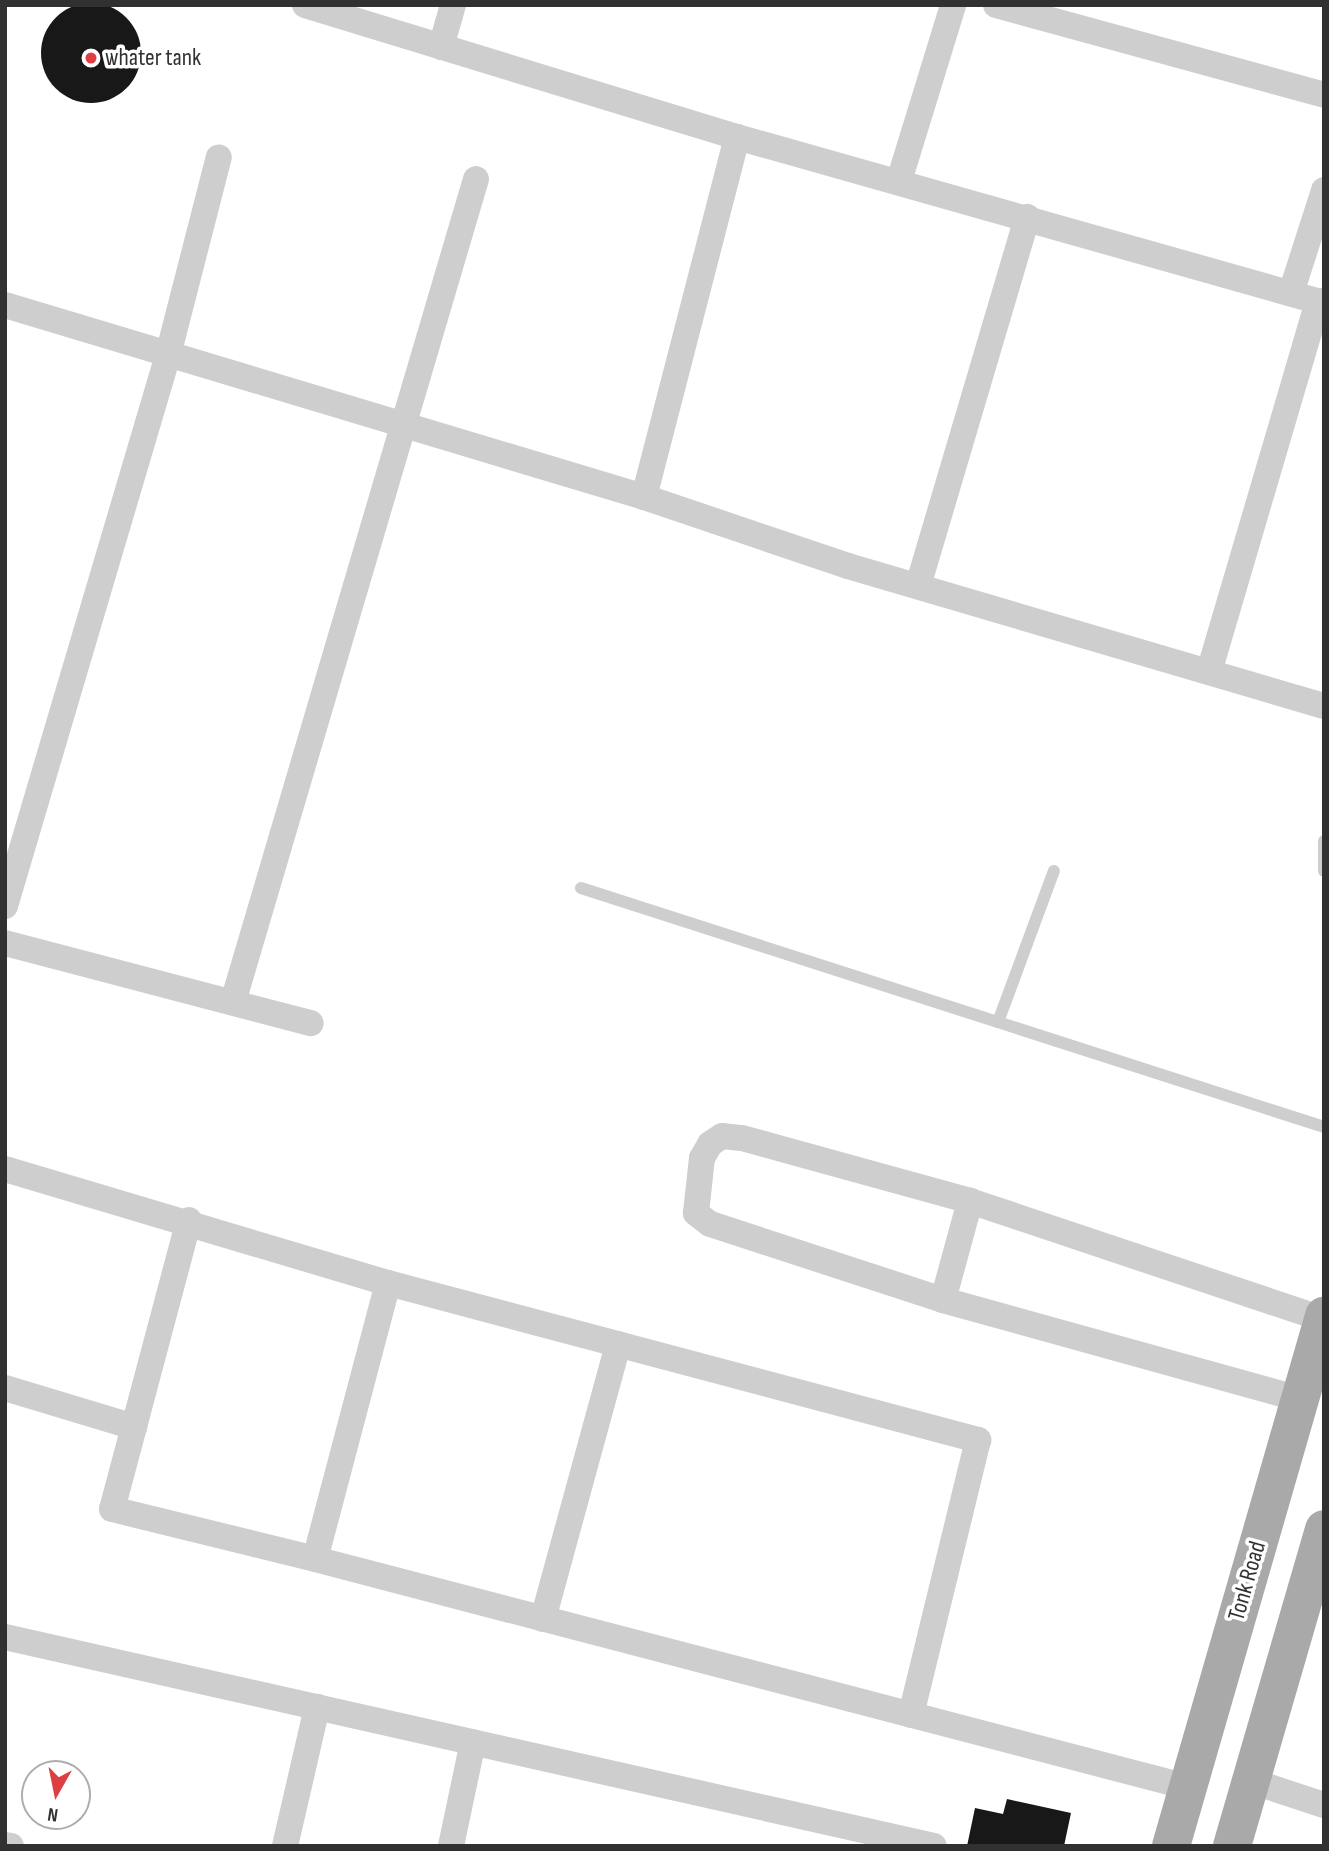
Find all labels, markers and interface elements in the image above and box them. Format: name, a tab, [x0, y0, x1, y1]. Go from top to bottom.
place label: whater tank	[105, 44, 201, 72]
marker: whater tank	[83, 50, 99, 66]
street label: Tonk Road	[1222, 1538, 1272, 1624]
north arrow	[21, 1760, 91, 1830]
text: N	[46, 1802, 60, 1826]

